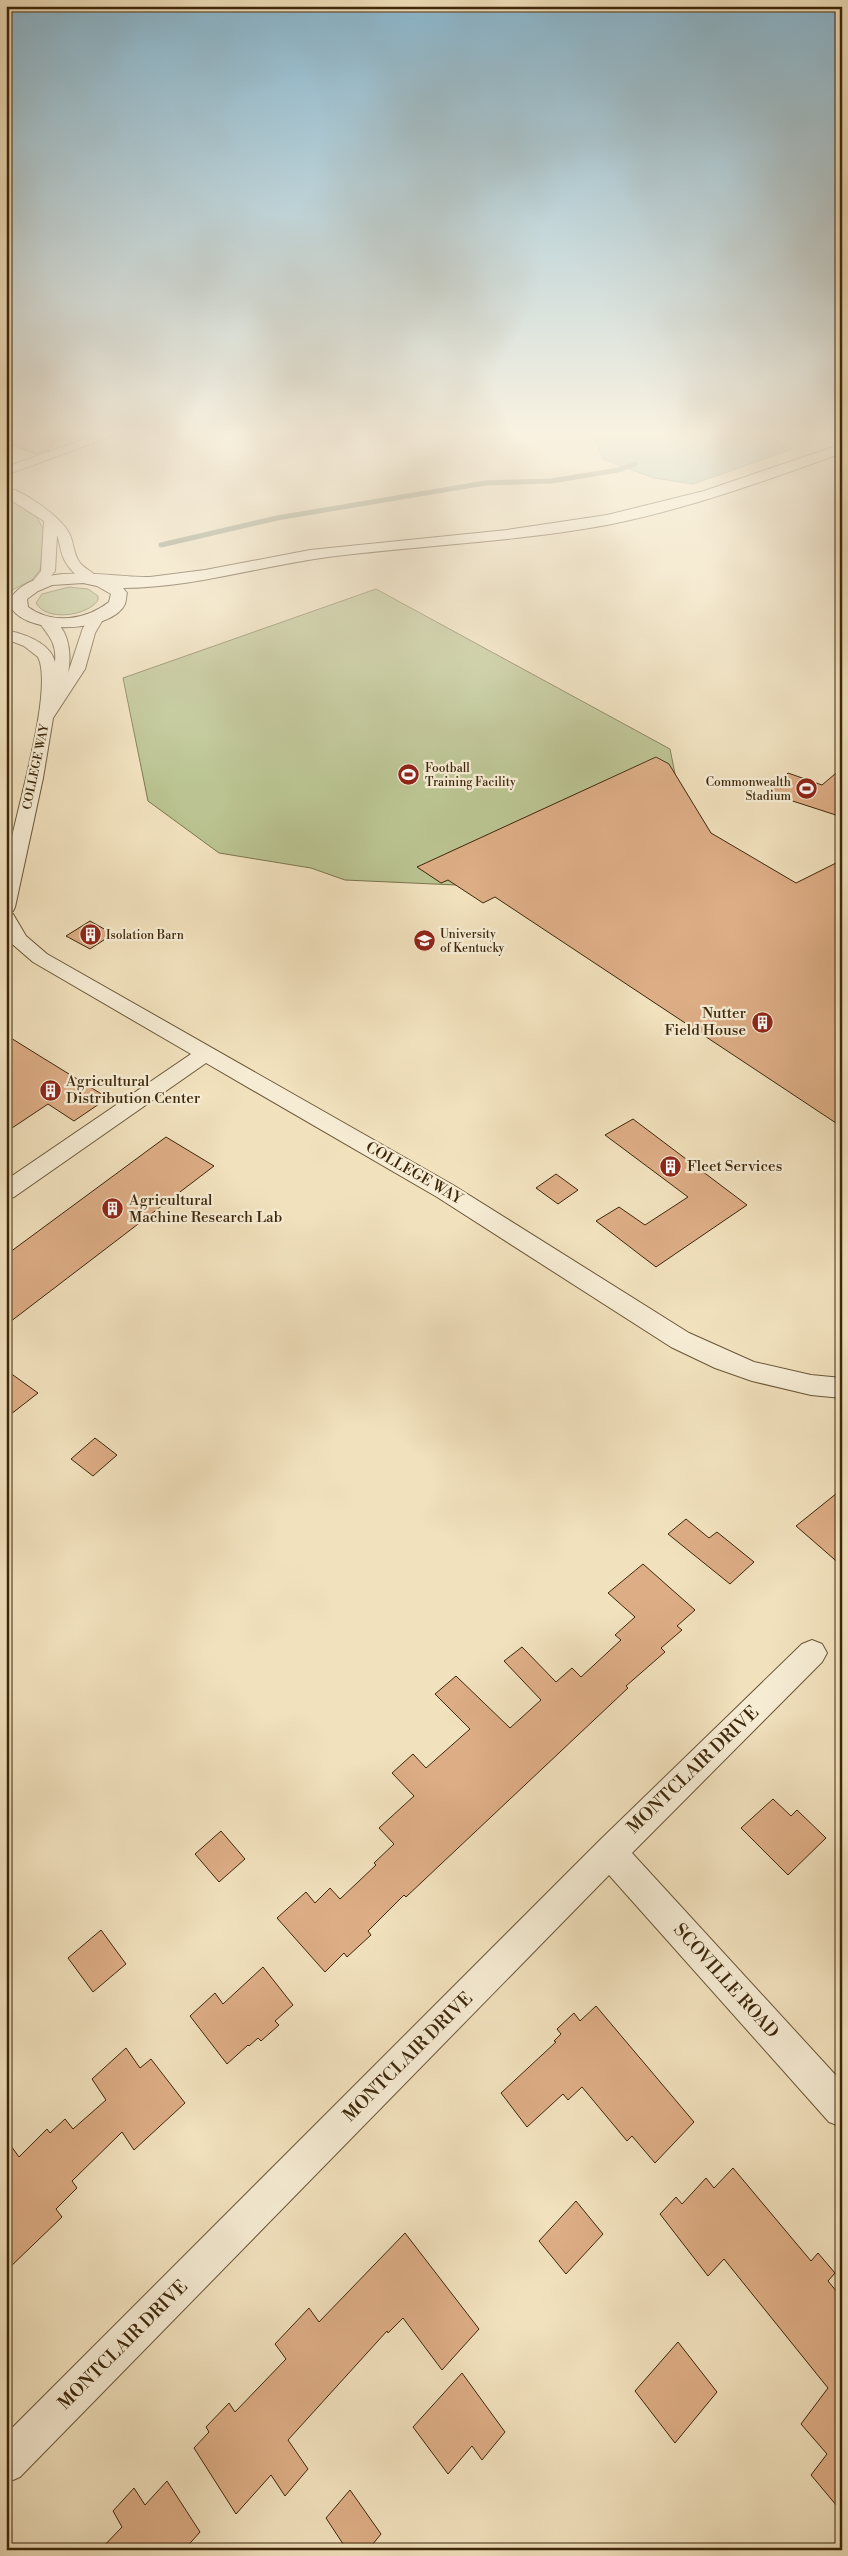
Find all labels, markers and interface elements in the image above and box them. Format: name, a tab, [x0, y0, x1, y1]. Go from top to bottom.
street label: COLLEGE WAY	[20, 722, 53, 811]
place label: Football Training Facility	[425, 761, 516, 790]
sports icon: Football Training Facility	[397, 763, 421, 787]
place label: Commonwealth Stadium	[706, 775, 791, 804]
sports icon: Commonwealth Stadium	[795, 777, 819, 801]
building icon: Isolation Barn	[78, 923, 102, 947]
place label: University of Kentucky	[440, 927, 505, 956]
place label: Isolation Barn	[106, 928, 184, 943]
school or university icon: University of Kentucky	[412, 929, 436, 953]
place label: Nutter Field House	[665, 1004, 747, 1040]
building icon: Nutter Field House	[750, 1010, 774, 1034]
place label: Agricultural Distribution Center	[65, 1072, 201, 1108]
building icon: Agricultural Distribution Center	[38, 1078, 62, 1102]
street label: COLLEGE WAY	[362, 1138, 467, 1209]
building icon: Fleet Services	[659, 1154, 683, 1178]
place label: Fleet Services	[687, 1157, 782, 1176]
place label: Agricultural Machine Research Lab	[128, 1191, 282, 1227]
building icon: Agricultural Machine Research Lab	[101, 1197, 125, 1221]
street label: MONTCLAIR DRIVE	[622, 1701, 764, 1839]
street label: SCOVILLE ROAD	[668, 1919, 784, 2043]
street label: MONTCLAIR DRIVE	[338, 1987, 478, 2127]
street label: MONTCLAIR DRIVE	[53, 2275, 193, 2415]

